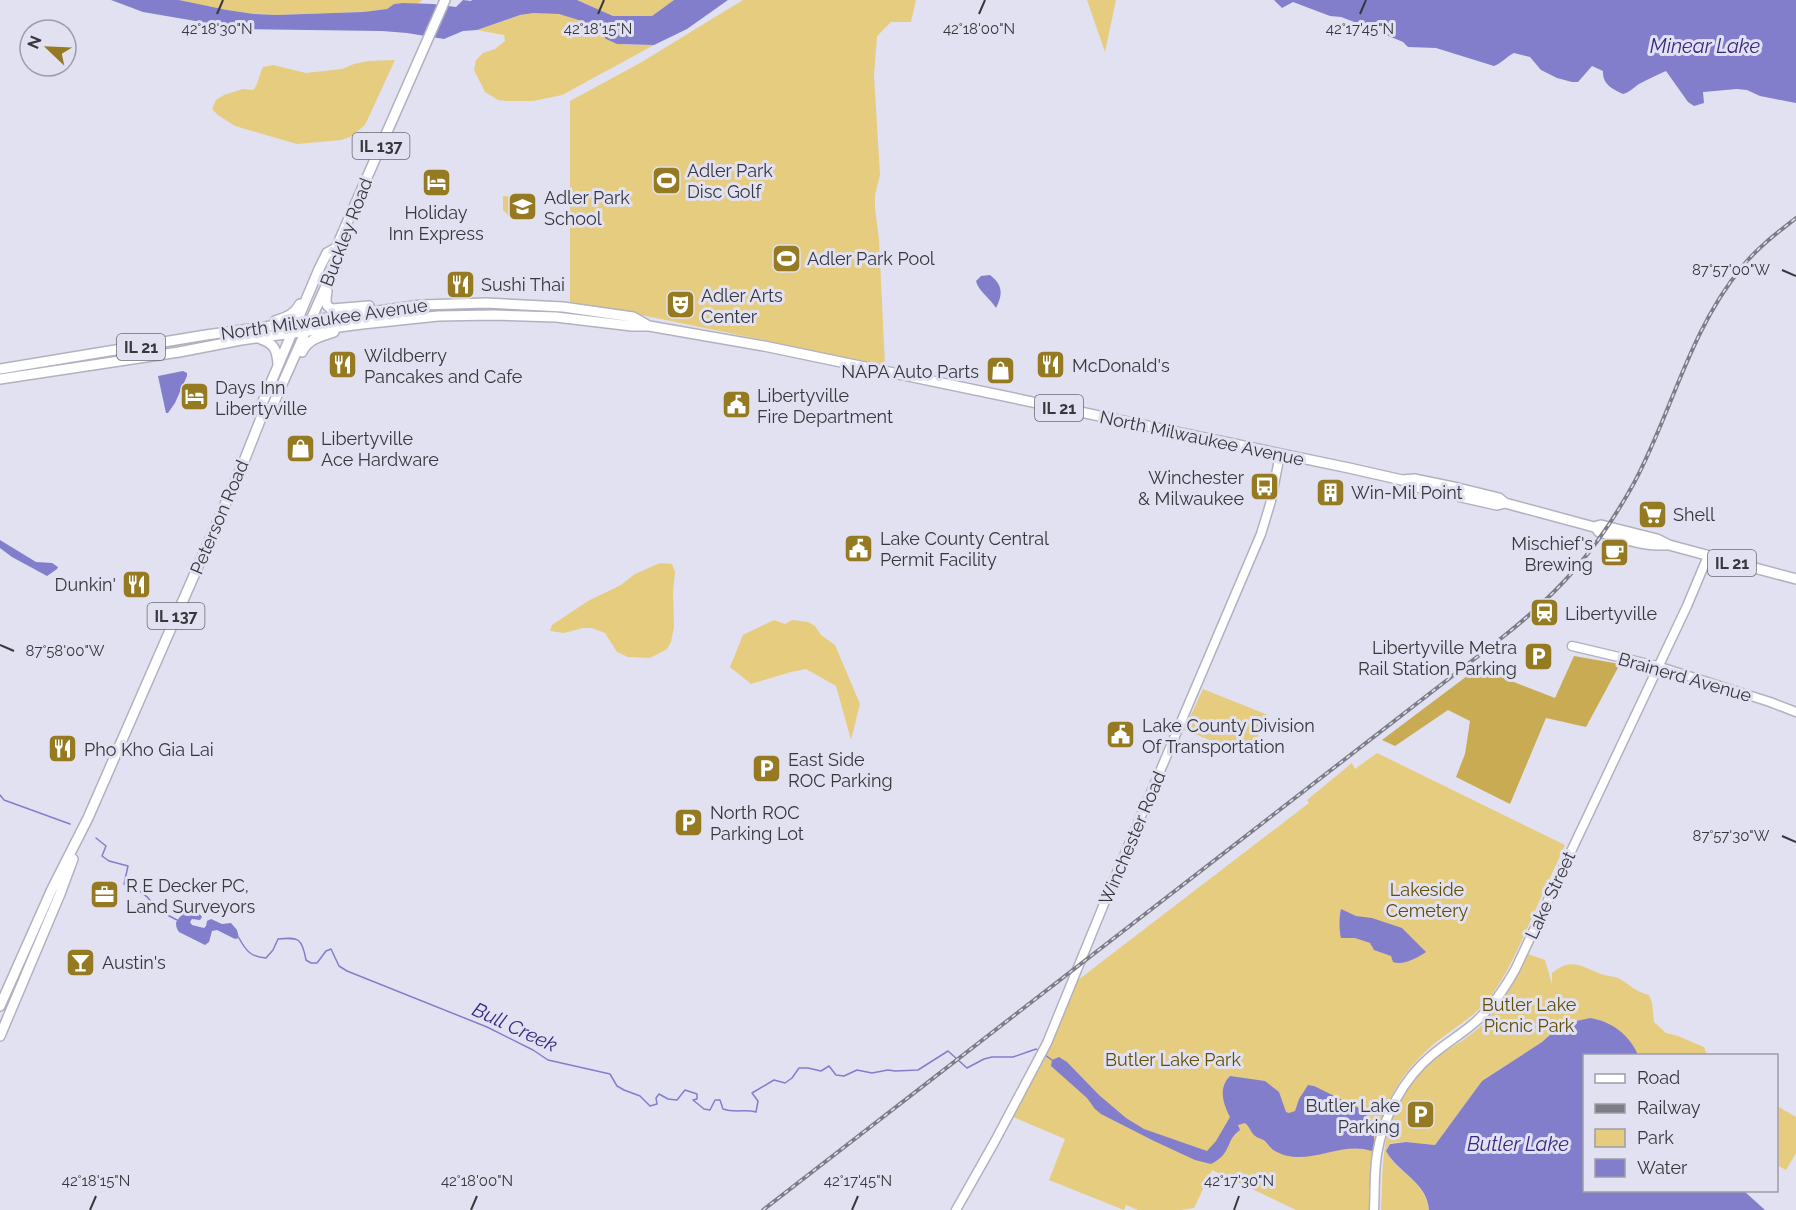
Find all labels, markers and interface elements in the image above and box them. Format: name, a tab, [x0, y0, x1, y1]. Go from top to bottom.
north arrow	[18, 18, 78, 78]
text: 42°18'30"N	[181, 20, 253, 38]
text: 42°18'15"N	[564, 20, 632, 38]
text: 42°18'00"N	[943, 20, 1015, 38]
text: 42°17'45"N	[1326, 20, 1394, 38]
text: N	[24, 33, 46, 52]
water label: Minear Lake	[1650, 34, 1760, 58]
road number: IL 137	[352, 133, 410, 159]
place label: Adler Park Disc Golf	[687, 160, 773, 202]
sports icon: Adler Park Disc Golf	[650, 164, 682, 196]
hotel icon: Holiday Inn Express	[420, 167, 452, 199]
street label: Buckley Road	[316, 175, 376, 289]
place label: Adler Park School	[544, 187, 630, 229]
school or university icon: Adler Park School	[507, 191, 539, 223]
place label: Holiday Inn Express	[388, 202, 484, 244]
sports icon: Adler Park Pool	[770, 242, 802, 274]
place label: Adler Park Pool	[807, 248, 935, 269]
text: 87°57'00"W	[1692, 261, 1770, 279]
restaurant icon: Sushi Thai	[444, 268, 476, 300]
place label: Sushi Thai	[481, 274, 565, 295]
place label: Adler Arts Center	[701, 285, 783, 327]
theatre icon: Adler Arts Center	[664, 289, 696, 321]
street label: North Milwaukee Avenue	[219, 294, 429, 344]
road number: IL 21	[117, 334, 165, 360]
place label: Wildberry Pancakes and Cafe	[364, 345, 523, 387]
restaurant icon: Wildberry Pancakes and Cafe	[327, 349, 359, 381]
restaurant icon: McDonald's	[1035, 349, 1067, 381]
shop icon: NAPA Auto Parts	[984, 355, 1016, 387]
place label: McDonald's	[1072, 355, 1170, 376]
place label: NAPA Auto Parts	[841, 361, 979, 382]
place label: Days Inn Libertyville	[215, 377, 308, 419]
hotel icon: Days Inn Libertyville	[178, 381, 210, 413]
place label: Libertyville Fire Department	[757, 385, 893, 427]
public building icon: Libertyville Fire Department	[720, 389, 752, 421]
road number: IL 21	[1035, 395, 1083, 421]
street label: North Milwaukee Avenue	[1098, 406, 1307, 470]
place label: Libertyville Ace Hardware	[321, 428, 439, 470]
shop icon: Libertyville Ace Hardware	[284, 432, 316, 464]
street label: Peterson Road	[186, 457, 252, 577]
place label: Winchester & Milwaukee	[1138, 467, 1245, 509]
bus stop icon: Winchester & Milwaukee	[1249, 471, 1281, 503]
building icon: Win-Mil Point	[1314, 476, 1346, 508]
place label: Win-Mil Point	[1351, 482, 1463, 503]
supermarket icon: Shell	[1636, 498, 1668, 530]
place label: Shell	[1673, 504, 1715, 525]
place label: Lake County Central Permit Facility	[880, 528, 1049, 570]
public building icon: Lake County Central Permit Facility	[843, 532, 875, 564]
place label: Mischief's Brewing	[1511, 533, 1593, 575]
cafe icon: Mischief's Brewing	[1598, 537, 1630, 569]
road number: IL 21	[1708, 550, 1756, 576]
restaurant icon: Dunkin'	[121, 568, 153, 600]
place label: Dunkin'	[55, 574, 116, 595]
station icon: Libertyville	[1528, 597, 1560, 629]
road number: IL 137	[148, 603, 204, 629]
place label: Libertyville	[1565, 603, 1658, 624]
place label: Libertyville Metra Rail Station Parking	[1358, 637, 1517, 679]
parking icon: Libertyville Metra Rail Station Parking	[1522, 641, 1554, 673]
text: 87°58'00"W	[26, 642, 105, 660]
street label: Brainerd Avenue	[1616, 648, 1754, 706]
place label: Lake County Division Of Transportation	[1142, 715, 1315, 757]
public building icon: Lake County Division Of Transportation	[1105, 719, 1137, 751]
restaurant icon: Pho Kho Gia Lai	[47, 733, 79, 765]
place label: Pho Kho Gia Lai	[84, 739, 214, 760]
place label: East Side ROC Parking	[788, 749, 893, 791]
parking icon: East Side ROC Parking	[751, 753, 783, 785]
street label: Winchester Road	[1094, 768, 1170, 908]
place label: North ROC Parking Lot	[710, 802, 804, 844]
parking icon: North ROC Parking Lot	[673, 806, 705, 838]
text: 87°57'30"W	[1693, 827, 1770, 845]
street label: Lake Street	[1521, 848, 1579, 942]
place label: R E Decker PC, Land Surveyors	[126, 875, 256, 917]
office icon: R E Decker PC, Land Surveyors	[89, 879, 121, 911]
park label: Lakeside Cemetery	[1386, 879, 1468, 921]
bar icon: Austin's	[65, 946, 97, 978]
place label: Austin's	[102, 952, 166, 973]
park label: Butler Lake Picnic Park	[1482, 994, 1577, 1036]
water label: Bull Creek	[469, 997, 562, 1057]
park label: Butler Lake Park	[1105, 1049, 1241, 1070]
legend	[1583, 1054, 1778, 1192]
text: Road	[1637, 1067, 1680, 1088]
place label: Butler Lake Parking	[1305, 1095, 1400, 1137]
text: Railway	[1637, 1097, 1701, 1118]
parking icon: Butler Lake Parking	[1405, 1099, 1437, 1131]
text: Park	[1637, 1127, 1674, 1148]
water label: Butler Lake	[1467, 1132, 1569, 1156]
text: Water	[1637, 1157, 1688, 1178]
text: 42°18'15"N	[62, 1172, 130, 1190]
text: 42°18'00"N	[441, 1172, 513, 1190]
text: 42°17'45"N	[824, 1172, 892, 1190]
text: 42°17'30"N	[1204, 1172, 1274, 1190]

